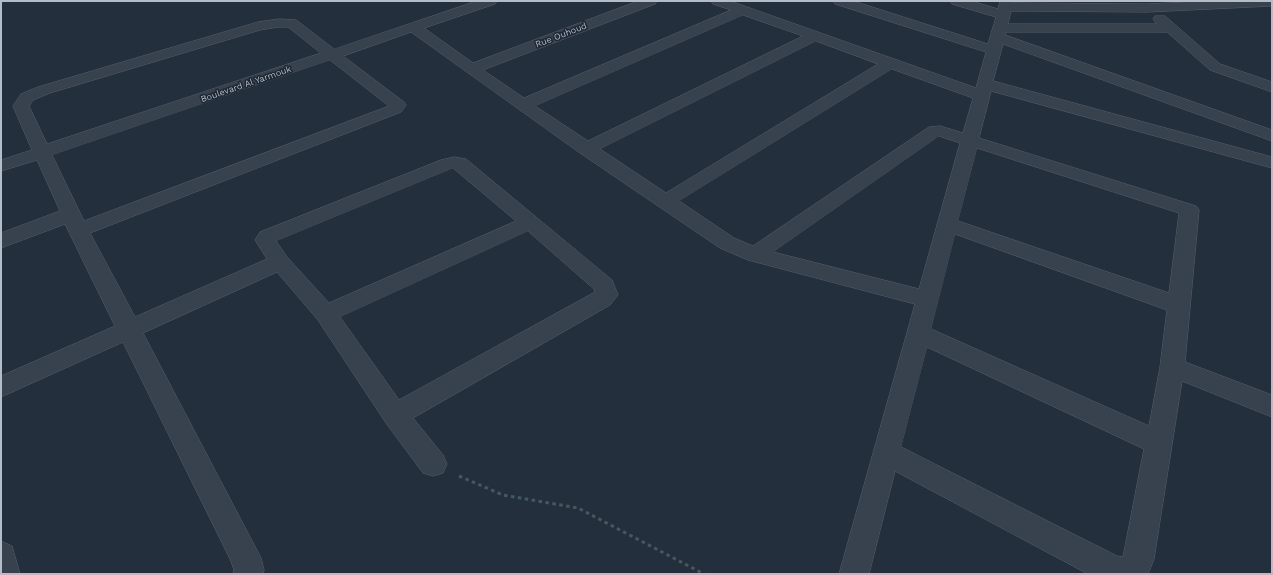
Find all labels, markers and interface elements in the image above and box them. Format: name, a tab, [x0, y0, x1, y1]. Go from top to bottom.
street label: Rue Ouhoud	[534, 21, 588, 49]
street label: Boulevard Al Yarmouk	[199, 64, 293, 104]

